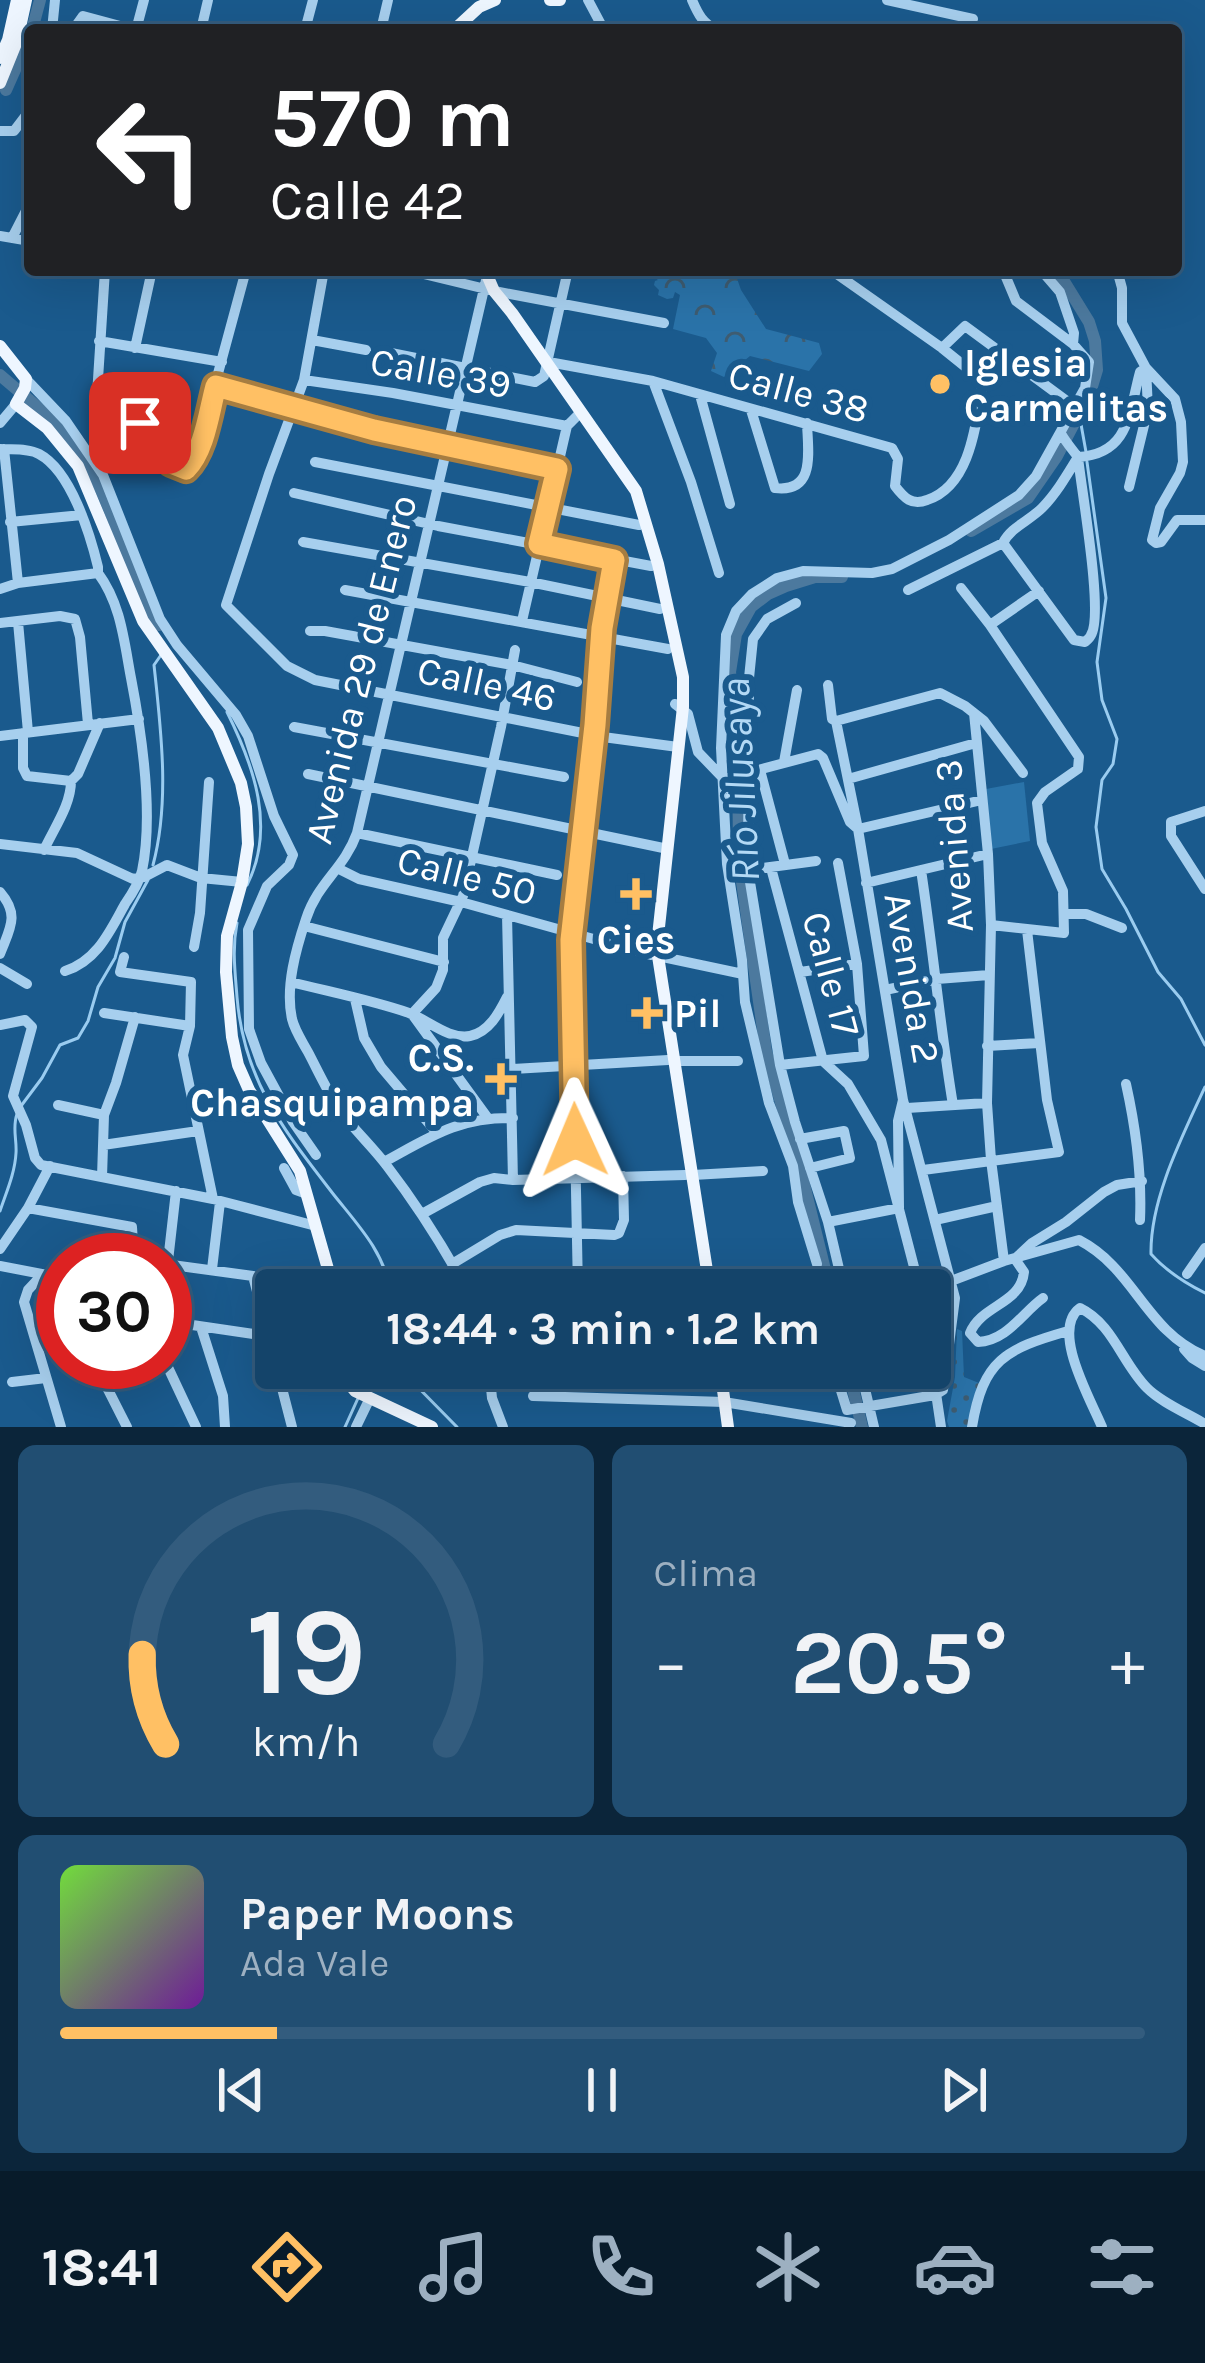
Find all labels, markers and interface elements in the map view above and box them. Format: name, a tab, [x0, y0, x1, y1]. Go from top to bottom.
text: 570 m	[270, 69, 515, 167]
icon: left	[72, 72, 228, 228]
text: Calle 42	[270, 169, 465, 233]
street label: Calle 39	[367, 338, 515, 408]
place label: Iglesia Carmelitas	[964, 340, 1168, 431]
street label: Calle 38	[723, 351, 874, 433]
marker: Iglesia Carmelitas	[927, 371, 953, 397]
pin	[89, 372, 191, 474]
icon: arrive	[107, 390, 173, 456]
street label: Avenida 29 de Enero	[295, 490, 427, 848]
street label: Calle 46	[413, 647, 560, 721]
water label: Río Jilusaya	[710, 676, 770, 883]
street label: Avenida 3	[925, 758, 983, 934]
street label: Calle 50	[392, 837, 541, 915]
marker: Cies	[620, 878, 652, 910]
street label: Avenida 2	[874, 889, 950, 1067]
street label: Calle 17	[792, 907, 870, 1042]
place label: Cies	[597, 917, 675, 963]
place label: Pil	[674, 991, 721, 1037]
marker: Pil	[631, 997, 663, 1029]
place label: C.S. Chasquipampa	[190, 1035, 474, 1126]
marker: C.S. Chasquipampa	[485, 1063, 517, 1095]
position arrow	[512, 1077, 638, 1203]
speed limit sign: 30	[36, 1233, 192, 1389]
text: 18:44 · 3 min · 1.2 km	[386, 1303, 820, 1355]
text: Clima	[654, 1550, 758, 1596]
text: 19	[245, 1579, 366, 1724]
text: 20.5°	[790, 1610, 1008, 1716]
text: −	[654, 1624, 688, 1702]
text: +	[1110, 1624, 1145, 1702]
text: km/h	[251, 1717, 360, 1767]
text: Paper Moons	[240, 1888, 515, 1940]
text: Ada Vale	[240, 1940, 389, 1986]
icon: previous	[208, 2057, 274, 2123]
icon: pause	[569, 2057, 635, 2123]
icon: next	[931, 2057, 997, 2123]
icon: directions	[245, 2225, 329, 2309]
icon: music	[412, 2225, 496, 2309]
icon: phone	[579, 2225, 663, 2309]
icon: climate	[746, 2225, 830, 2309]
icon: car	[913, 2225, 997, 2309]
icon: filters	[1080, 2225, 1164, 2309]
text: 18:41	[41, 2235, 162, 2299]

